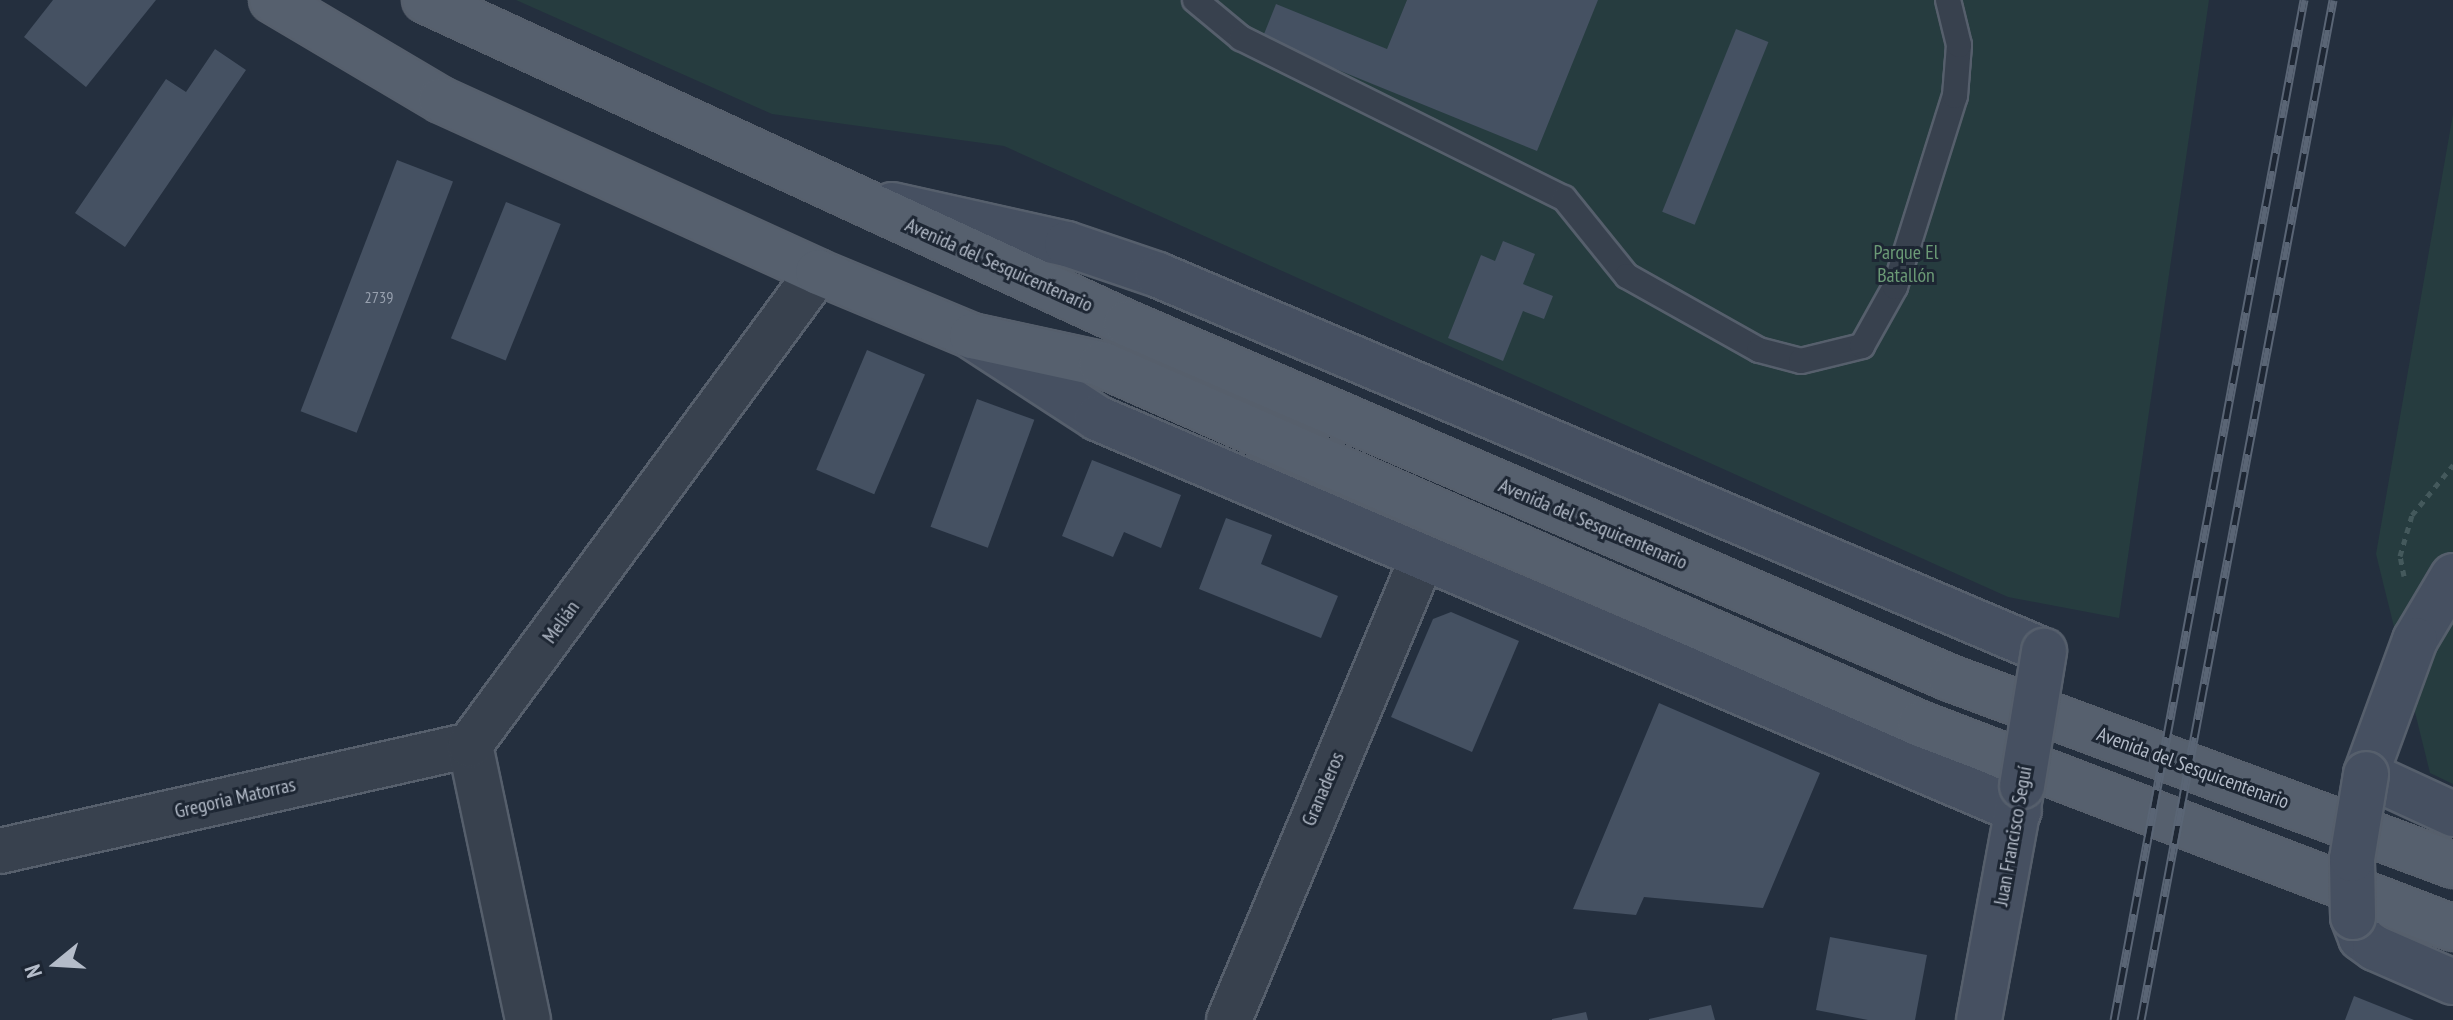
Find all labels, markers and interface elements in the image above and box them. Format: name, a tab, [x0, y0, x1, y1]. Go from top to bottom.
street label: Avenida del Sesquicentenario	[902, 213, 1096, 317]
park label: Parque El Batallón	[1873, 240, 1939, 287]
house number: 2739	[365, 287, 393, 307]
street label: Avenida del Sesquicentenario	[1495, 473, 1691, 575]
street label: Melián	[538, 596, 584, 648]
street label: Avenida del Sesquicentenario	[2094, 722, 2292, 814]
street label: Granaderos	[1297, 748, 1349, 830]
street label: Juan Francisco Seguí	[1989, 764, 2037, 908]
street label: Gregoria Matorras	[172, 772, 298, 824]
north arrow	[16, 924, 96, 1004]
text: N	[18, 961, 48, 981]

